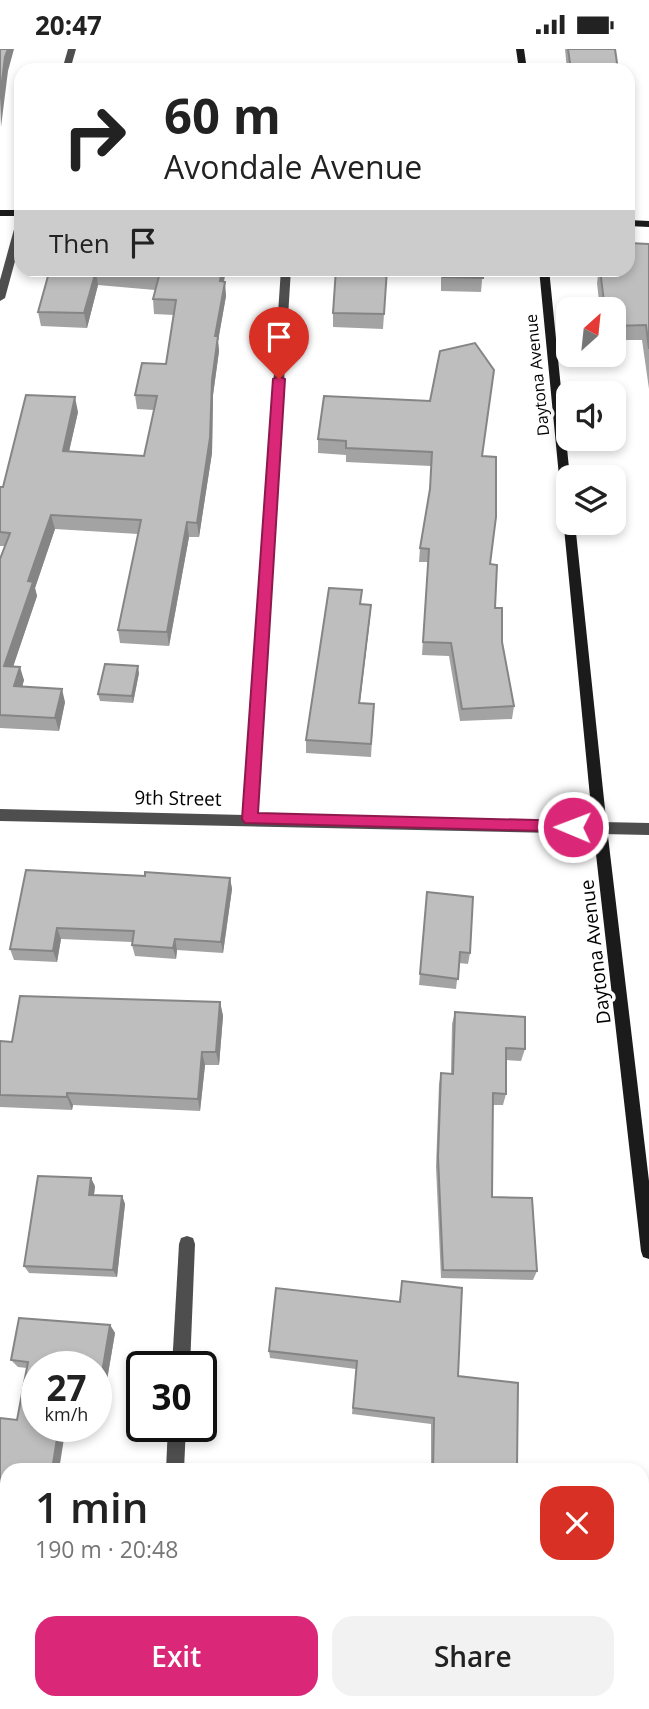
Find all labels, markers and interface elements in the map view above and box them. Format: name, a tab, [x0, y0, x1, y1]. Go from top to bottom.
text: 20:47	[35, 7, 102, 43]
text: 60 m	[164, 82, 281, 148]
icon: right	[49, 91, 140, 182]
text: Avondale Avenue	[164, 145, 422, 188]
icon: arrive	[124, 224, 162, 262]
text: Then	[49, 225, 110, 261]
north arrow	[556, 297, 626, 367]
map controls	[556, 297, 626, 535]
pin	[249, 307, 309, 379]
street label: Daytona Avenue	[520, 313, 554, 437]
icon: arrive	[260, 318, 298, 356]
button: sound	[556, 381, 626, 451]
button: layers	[556, 465, 626, 535]
street label: 9th Street	[134, 784, 222, 812]
position arrow	[536, 790, 610, 864]
street label: Daytona Avenue	[573, 878, 617, 1026]
speed limit sign: 30	[126, 1351, 217, 1442]
text: 27	[46, 1364, 87, 1411]
text: km/h	[45, 1402, 88, 1426]
text: 1 min	[35, 1478, 148, 1535]
button: close	[540, 1486, 614, 1560]
text: 190 m · 20:48	[35, 1533, 178, 1565]
button: Exit	[35, 1616, 318, 1696]
button: Share	[332, 1616, 614, 1696]

